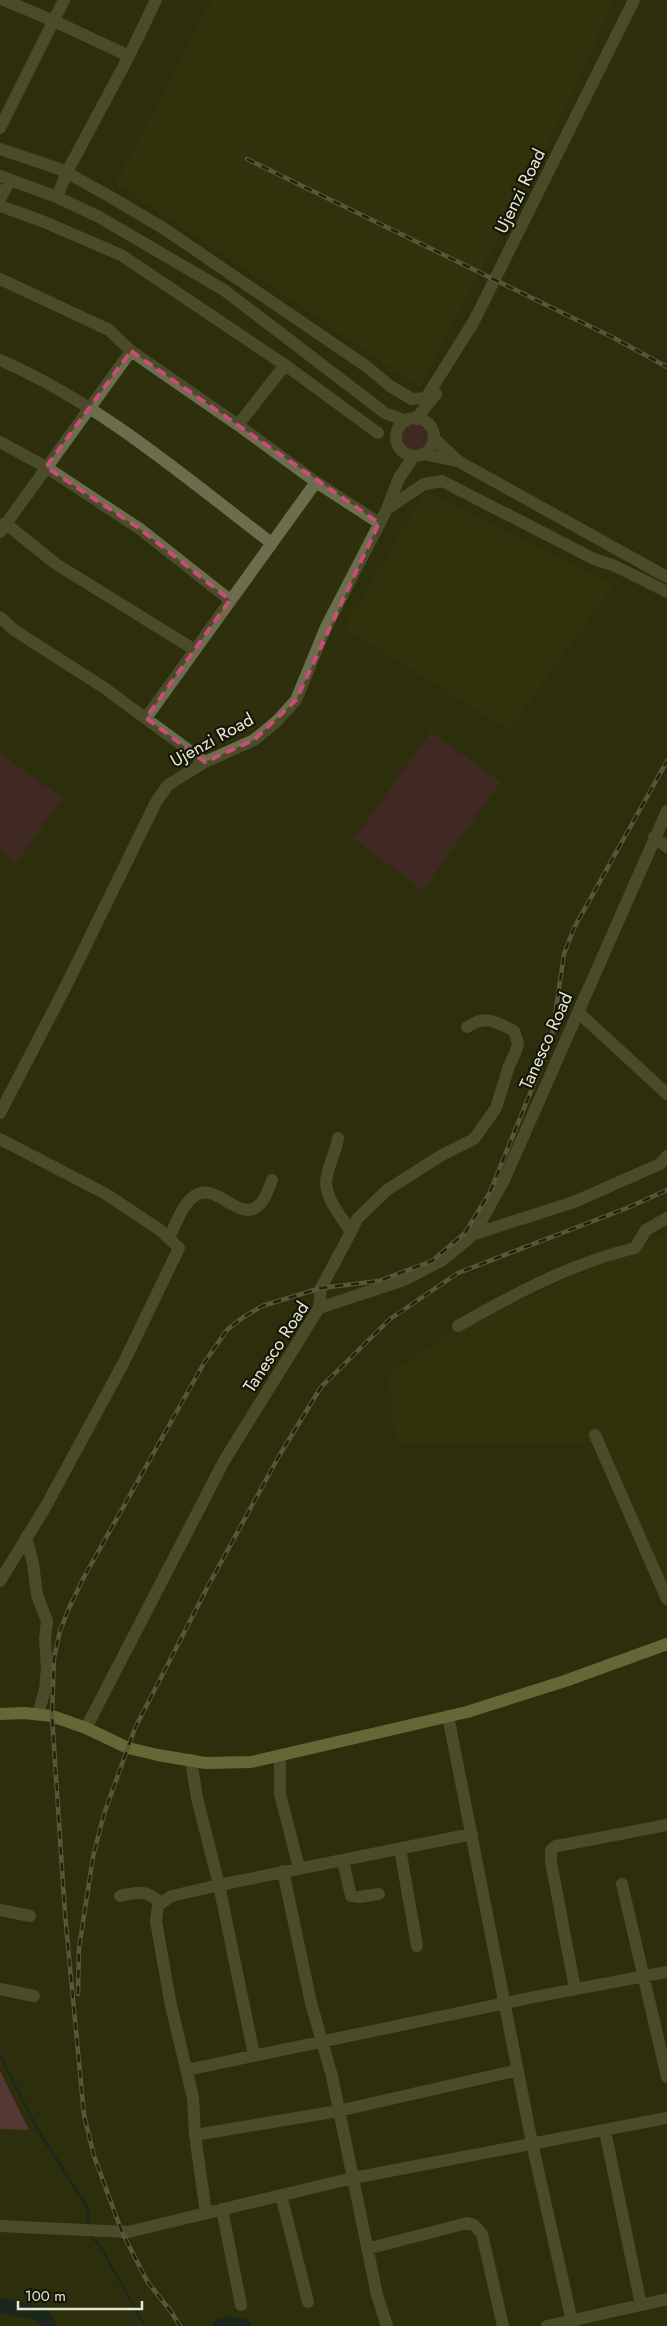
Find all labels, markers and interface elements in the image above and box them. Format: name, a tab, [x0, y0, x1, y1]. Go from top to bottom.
street label: Ujenzi Road	[488, 144, 552, 238]
street label: Ujenzi Road	[166, 706, 258, 774]
street label: Tanesco Road	[513, 988, 579, 1094]
street label: Tanesco Road	[237, 1296, 315, 1398]
scale bar	[18, 2278, 141, 2310]
text: 100 m	[25, 2285, 66, 2307]

